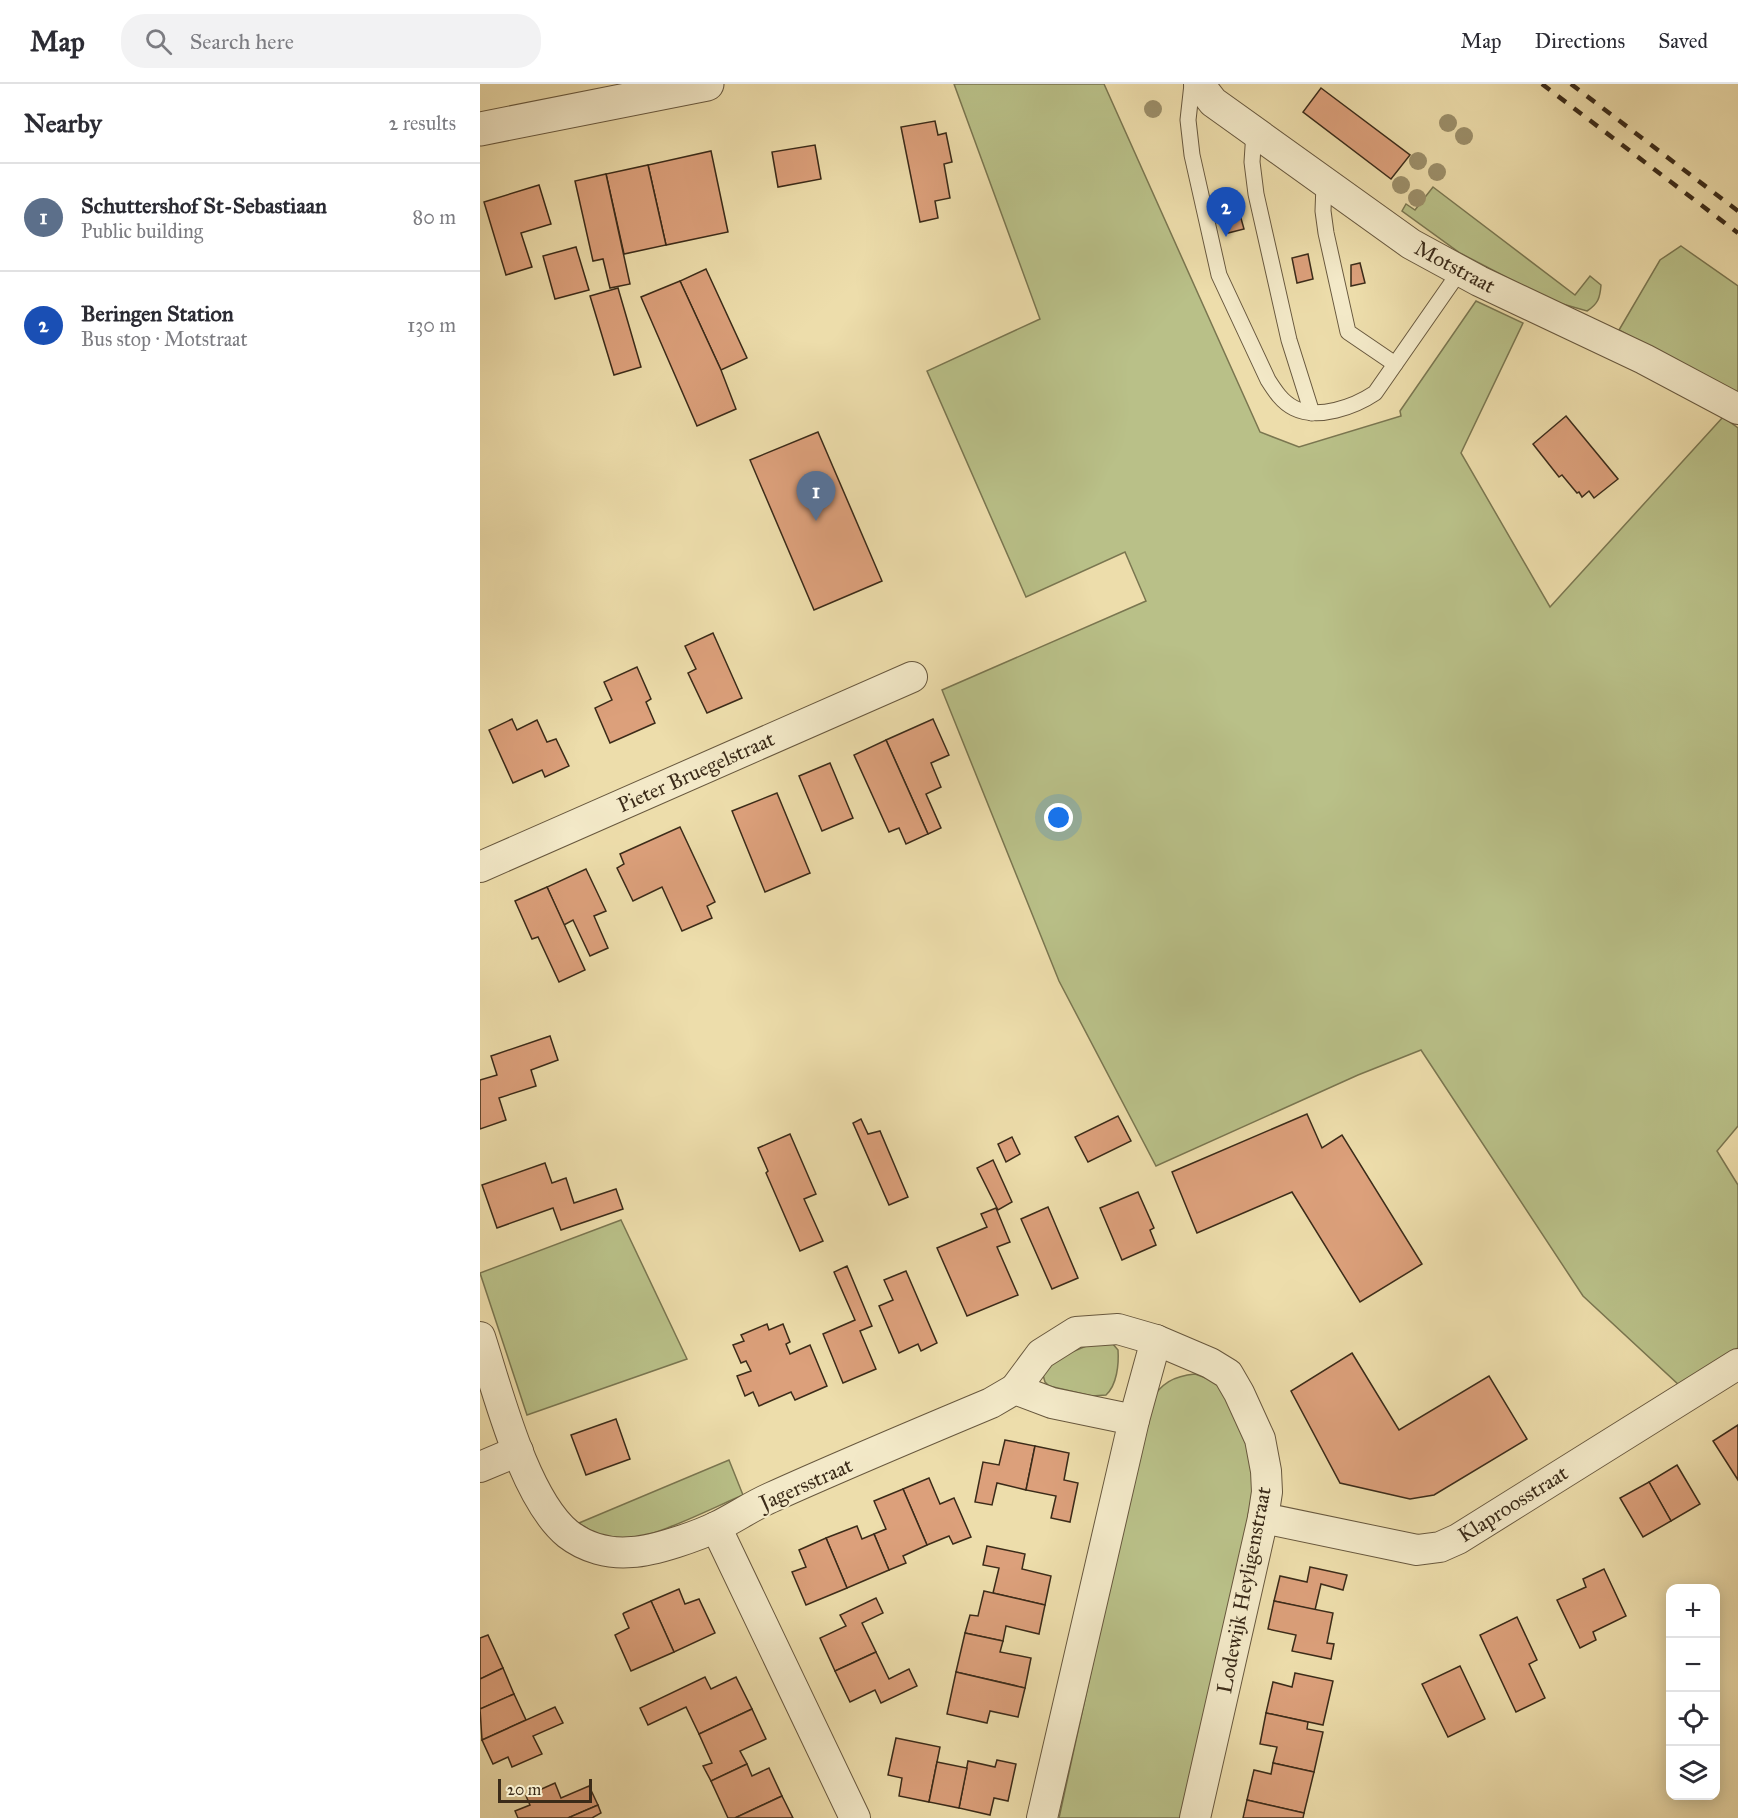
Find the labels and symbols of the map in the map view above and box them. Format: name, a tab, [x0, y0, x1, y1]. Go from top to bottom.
pin: 2	[1206, 188, 1246, 237]
street label: Motstraat	[1410, 235, 1500, 299]
pin: 1	[796, 472, 836, 521]
street label: Pieter Bruegelstraat	[613, 726, 779, 818]
your location	[1044, 803, 1073, 832]
street label: Jagersstraat	[754, 1452, 857, 1517]
street label: Klaproosstraat	[1453, 1460, 1573, 1548]
street label: Lodewijk Heyligenstraat	[1211, 1484, 1277, 1696]
scale bar	[498, 1776, 592, 1804]

